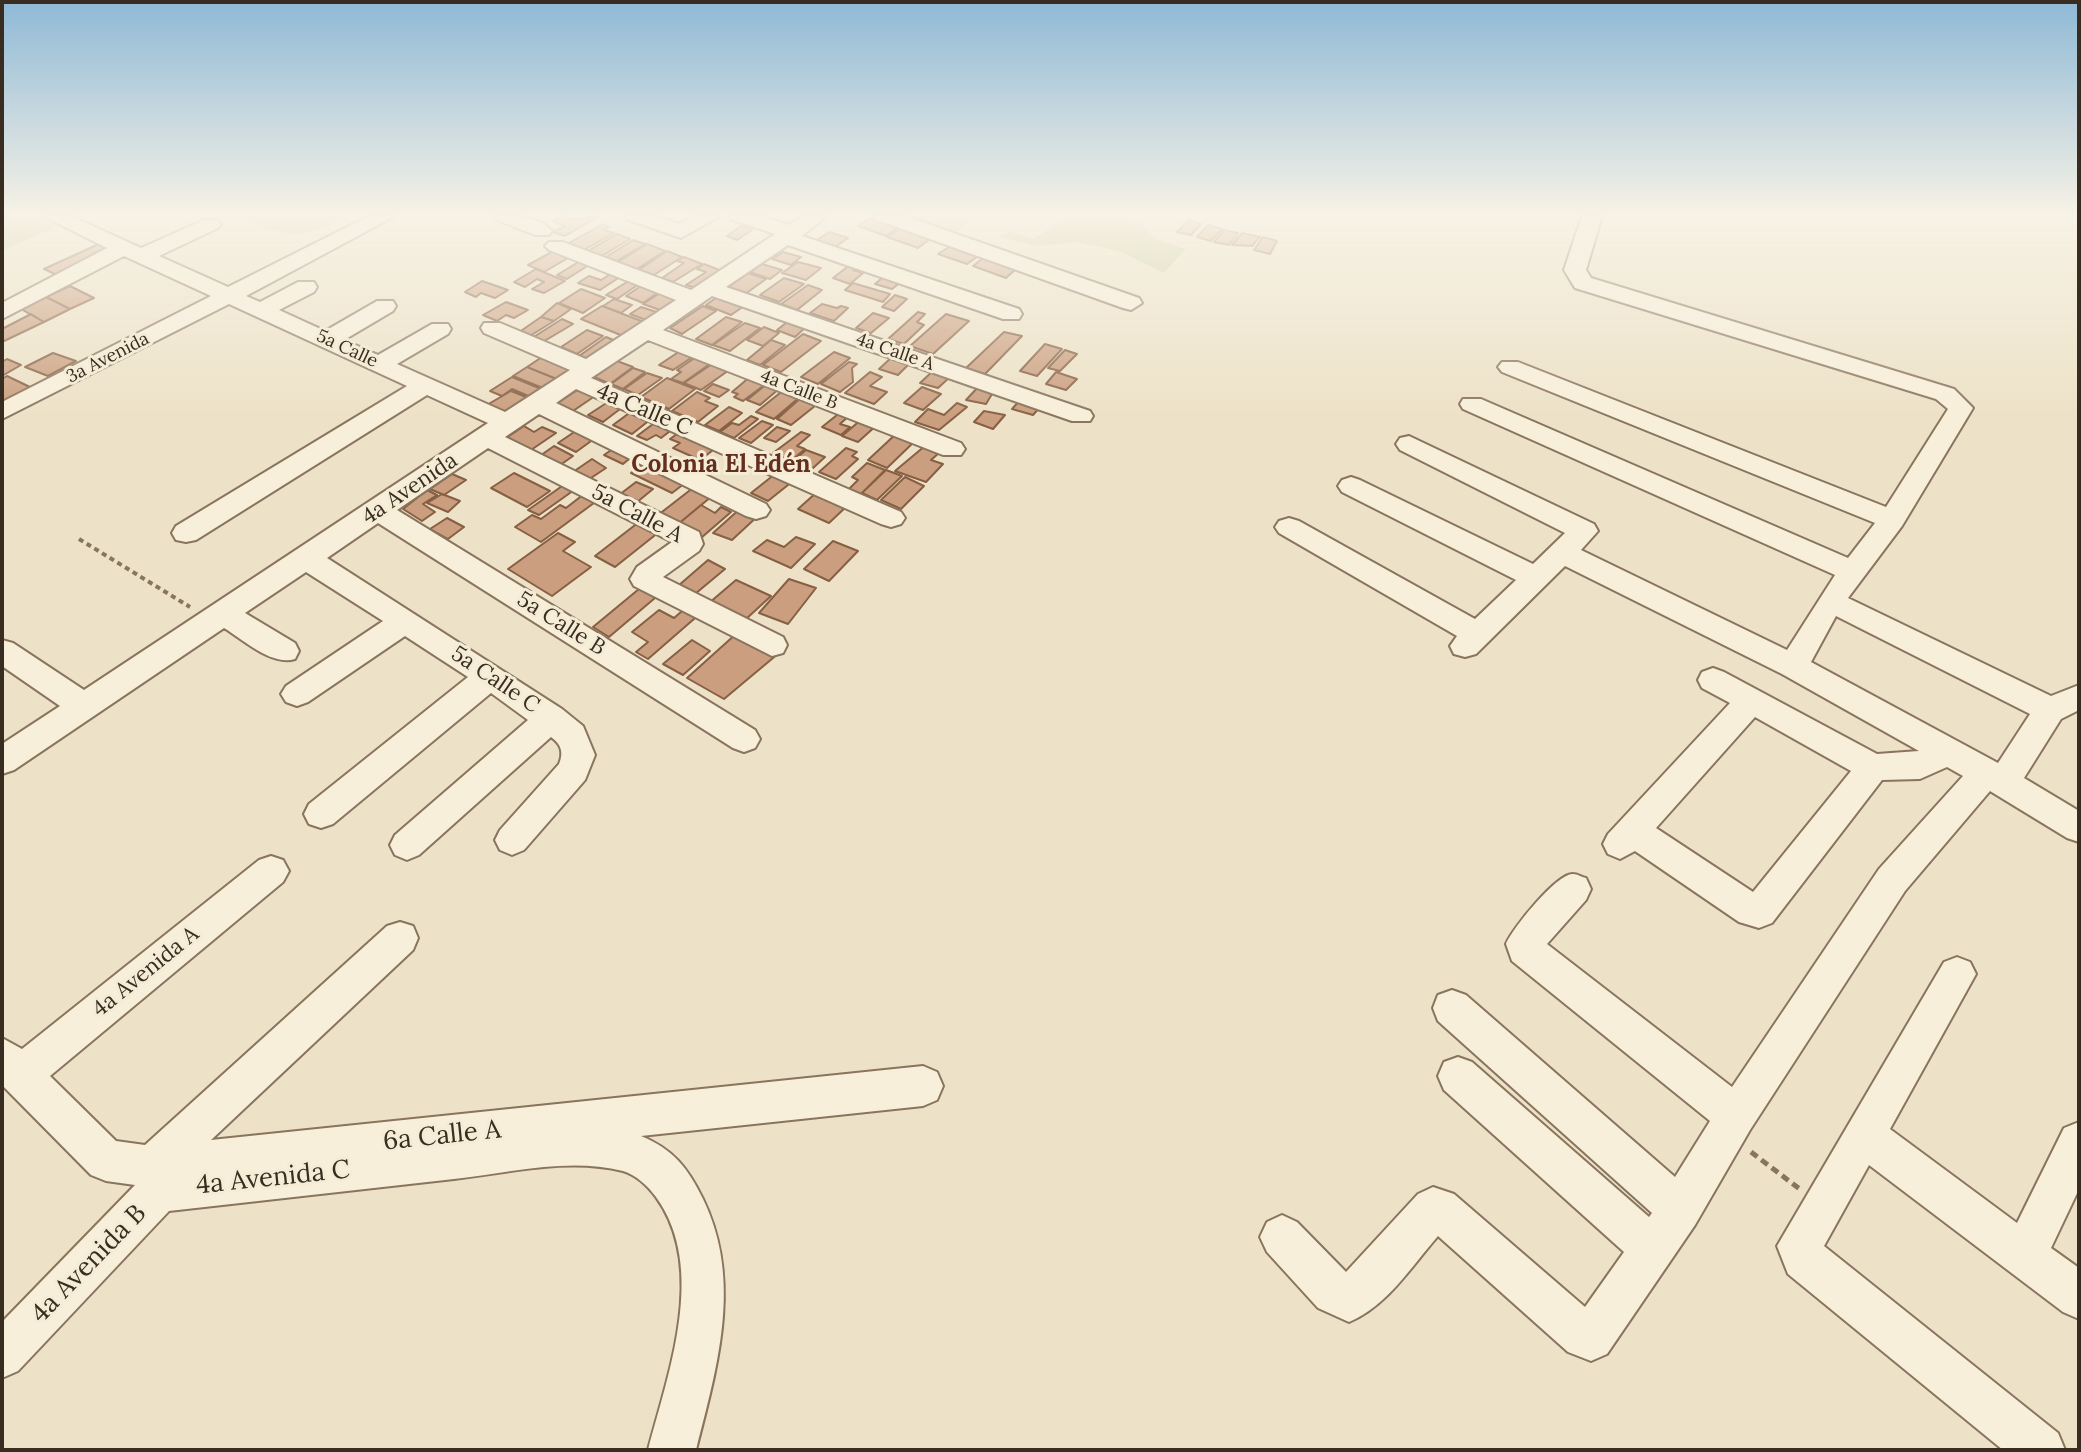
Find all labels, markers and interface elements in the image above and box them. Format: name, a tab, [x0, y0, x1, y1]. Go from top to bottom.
street label: 5a Calle	[313, 325, 381, 373]
street label: 3a Avenida	[63, 328, 153, 388]
street label: 4a Calle A	[853, 329, 937, 375]
street label: 4a Calle B	[757, 365, 841, 415]
street label: 4a Calle C	[592, 378, 696, 442]
street label: 4a Avenida	[357, 447, 463, 531]
district label: Colonia El Edén	[631, 451, 811, 479]
street label: 5a Calle A	[587, 479, 687, 549]
street label: 5a Calle B	[512, 587, 610, 661]
street label: 5a Calle C	[446, 641, 544, 719]
street label: 4a Avenida A	[88, 921, 204, 1023]
street label: 6a Calle A	[382, 1114, 502, 1158]
street label: 4a Avenida C	[195, 1154, 351, 1202]
street label: 4a Avenida B	[25, 1198, 153, 1330]

